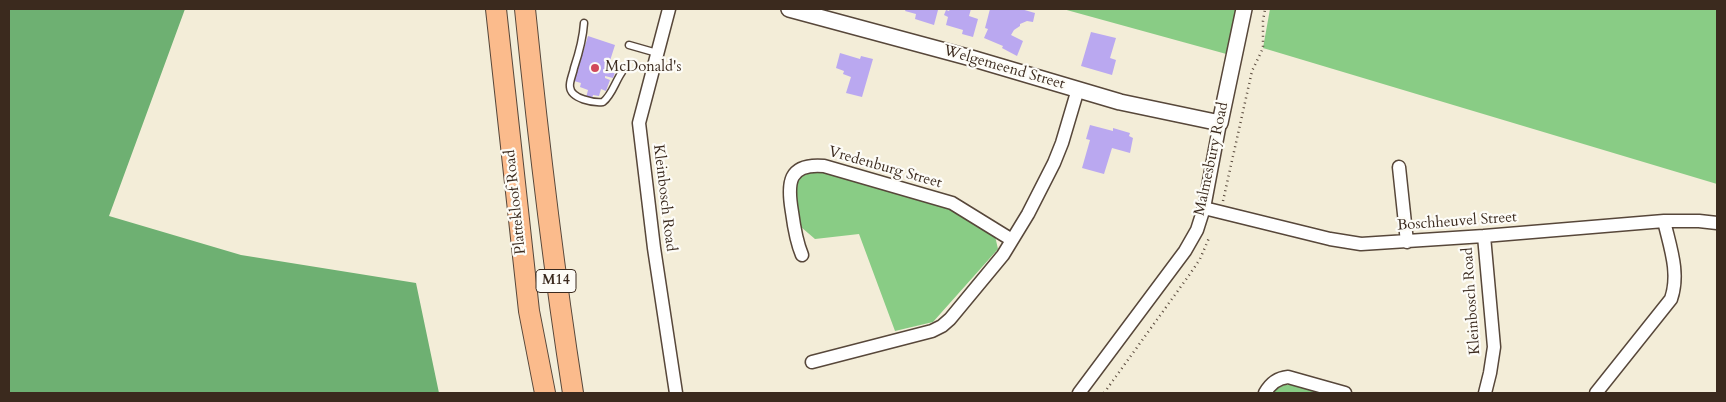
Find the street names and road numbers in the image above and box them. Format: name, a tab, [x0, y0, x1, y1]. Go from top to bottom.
street label: Welgemeend Street	[941, 42, 1067, 94]
street label: Malmesbury Road	[1191, 101, 1233, 217]
street label: Kleinbosch Road	[648, 143, 680, 253]
street label: Vredenburg Street	[826, 143, 944, 193]
street label: Plattekloof Road	[502, 149, 530, 255]
street label: Boschheuvel Street	[1397, 209, 1517, 235]
street label: Kleinbosch Road	[1459, 247, 1485, 355]
road number: M14	[536, 270, 576, 292]

